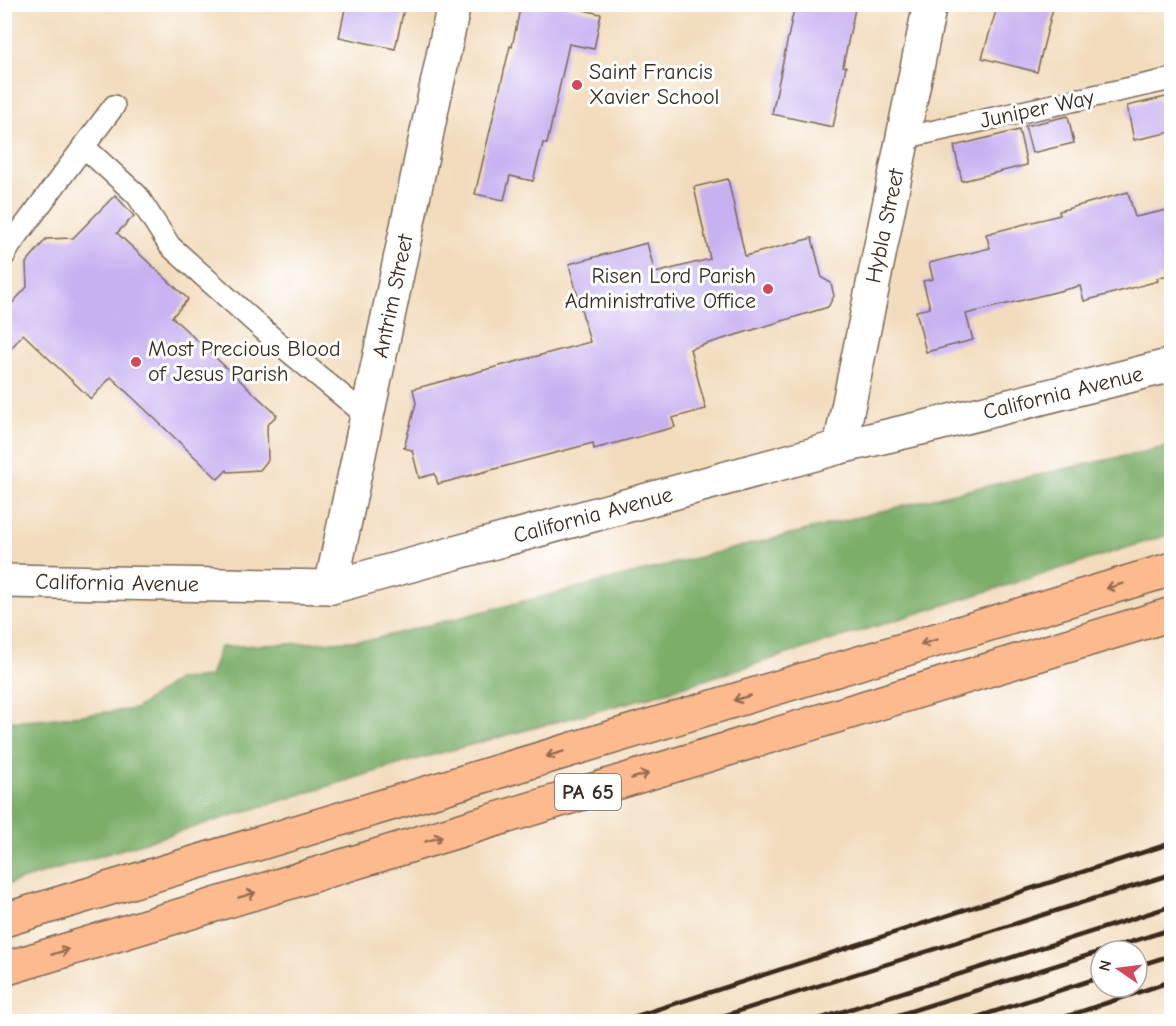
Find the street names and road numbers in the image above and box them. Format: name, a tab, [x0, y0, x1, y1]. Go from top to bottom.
street label: Juniper Way	[978, 84, 1097, 134]
street label: Hybla Street	[860, 166, 910, 285]
street label: Antrim Street	[367, 231, 419, 360]
street label: California Avenue	[980, 361, 1146, 425]
street label: California Avenue	[511, 481, 675, 549]
street label: California Avenue	[35, 569, 199, 597]
road number: PA 65	[555, 774, 621, 810]

